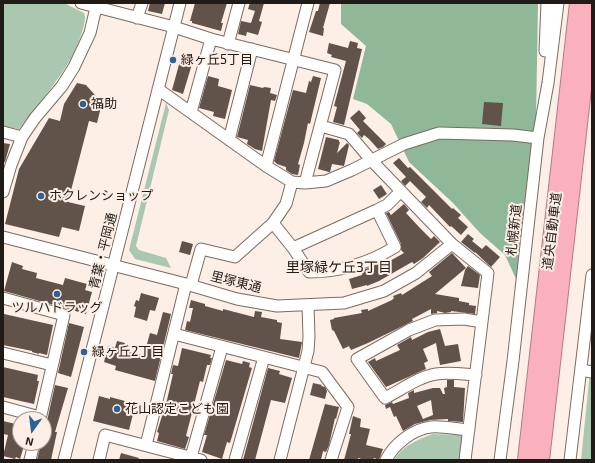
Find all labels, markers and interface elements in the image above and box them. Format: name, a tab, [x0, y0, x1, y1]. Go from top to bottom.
place label: 緑ヶ丘5丁目	[181, 52, 253, 68]
marker: 緑ヶ丘5丁目	[168, 55, 178, 65]
place label: 福助	[91, 96, 117, 112]
marker: 福助	[78, 99, 88, 109]
place label: ホクレンショップ	[49, 188, 153, 204]
marker: ホクレンショップ	[36, 191, 46, 201]
street label: 道央自動車道	[540, 191, 564, 271]
street label: 札幌新道	[504, 203, 524, 257]
street label: 青葉・平岡通	[86, 211, 120, 291]
district label: 里塚緑ケ丘3丁目	[286, 259, 392, 275]
street label: 里塚東通	[209, 268, 263, 296]
marker: ツルハドラッグ	[52, 289, 62, 299]
place label: ツルハドラッグ	[12, 300, 102, 316]
place label: 緑ヶ丘2丁目	[92, 344, 164, 360]
marker: 緑ヶ丘2丁目	[79, 347, 89, 357]
place label: 花山認定こども園	[125, 401, 229, 417]
marker: 花山認定こども園	[112, 404, 122, 414]
north arrow	[12, 411, 52, 451]
text: N	[24, 435, 35, 449]

